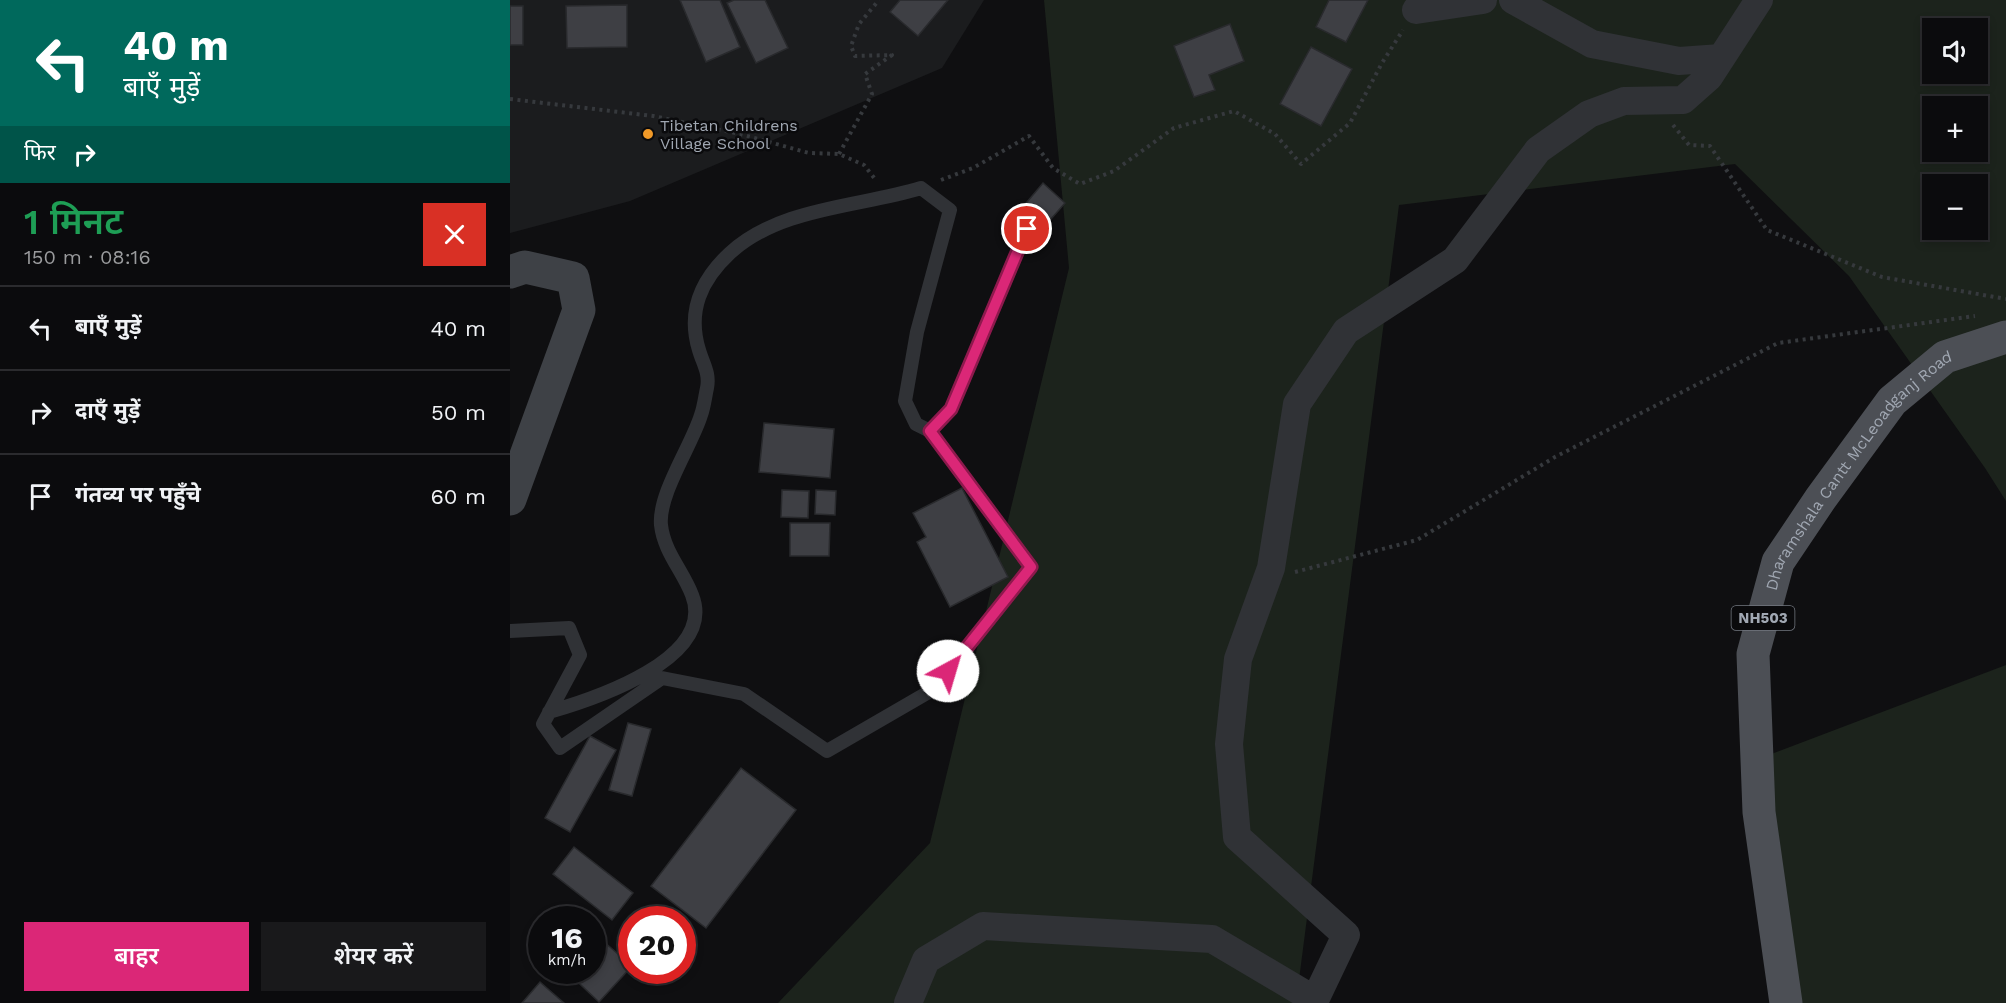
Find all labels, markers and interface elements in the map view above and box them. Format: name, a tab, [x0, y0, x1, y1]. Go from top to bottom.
map controls	[1922, 18, 1988, 240]
button: sound	[1922, 18, 1988, 84]
text: 40 m	[123, 21, 229, 70]
icon: left	[24, 24, 102, 102]
text: बाएँ मुड़ें	[123, 71, 200, 103]
button: +	[1922, 96, 1988, 162]
place label: Tibetan Childrens Village School	[660, 116, 798, 153]
marker: Tibetan Childrens Village School	[641, 127, 655, 141]
icon: right	[68, 138, 101, 171]
text: फिर	[24, 140, 56, 165]
button: −	[1922, 174, 1988, 240]
text: 1 मिनट	[24, 201, 123, 243]
button: close	[423, 203, 486, 266]
pin	[1001, 203, 1052, 254]
icon: arrive	[1010, 212, 1043, 245]
text: 150 m · 08:16	[24, 245, 151, 269]
icon: left	[24, 312, 57, 345]
text: बाएँ मुड़ें	[75, 314, 142, 339]
text: 40 m	[430, 316, 486, 341]
street label: Dharamshala Cantt McLeoadganj Road	[1761, 346, 1954, 593]
icon: right	[24, 396, 57, 429]
text: दाएँ मुड़ें	[75, 398, 140, 423]
text: 50 m	[431, 400, 486, 425]
icon: arrive	[24, 480, 57, 513]
text: गंतव्य पर पहुँचे	[75, 482, 201, 507]
text: 60 m	[430, 484, 486, 509]
road number: NH503	[1732, 606, 1794, 630]
position arrow	[916, 639, 980, 703]
speed limit sign: 20	[618, 906, 696, 984]
text: 16	[551, 920, 583, 955]
button: बाहर	[24, 922, 249, 991]
button: शेयर करें	[261, 922, 486, 991]
text: km/h	[548, 951, 586, 969]

